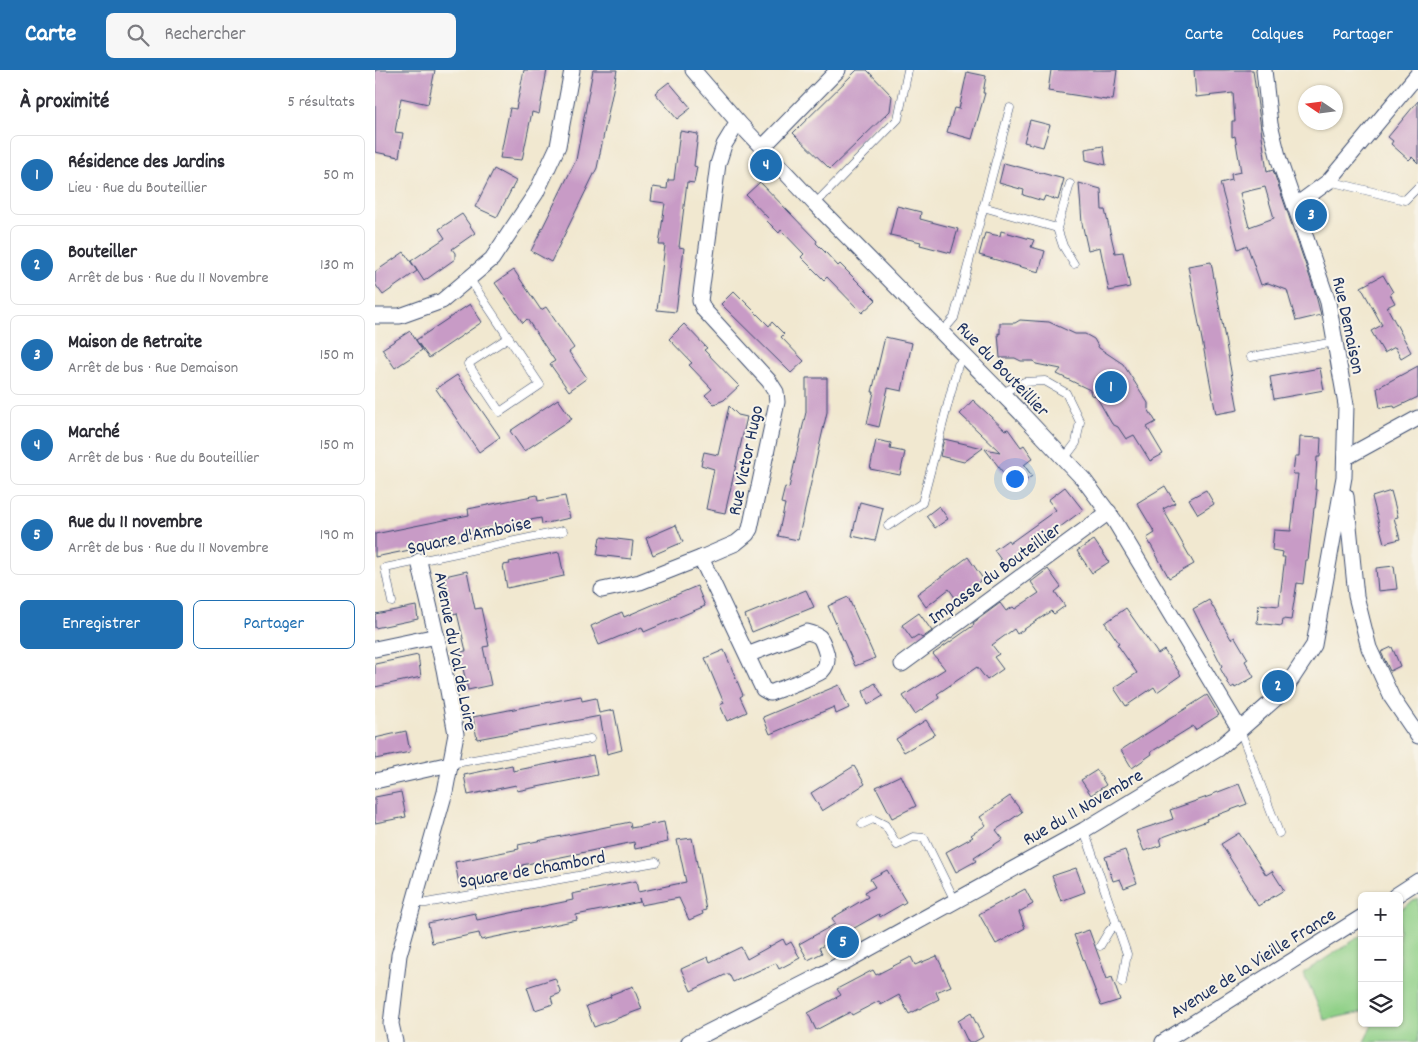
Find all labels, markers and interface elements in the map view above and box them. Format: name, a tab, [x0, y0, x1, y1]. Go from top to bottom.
search box	[106, 13, 456, 58]
text: Carte	[25, 18, 76, 52]
icon: search	[124, 21, 152, 49]
text: Rechercher	[164, 22, 246, 49]
text: Carte	[1185, 23, 1223, 48]
text: Calques	[1251, 23, 1304, 48]
text: Partager	[1332, 23, 1393, 48]
north arrow	[1298, 85, 1343, 130]
text: À proximité	[20, 88, 109, 118]
text: 5 résultats	[288, 91, 355, 114]
pin: 4	[750, 146, 782, 184]
text: Résidence des Jardins	[68, 150, 225, 177]
text: 1	[35, 164, 39, 187]
text: 50 m	[323, 164, 354, 187]
text: Lieu · Rue du Bouteillier	[68, 177, 207, 200]
pin: 3	[1295, 196, 1327, 234]
text: Bouteiller	[68, 240, 137, 267]
text: 2	[34, 254, 41, 277]
text: 130 m	[320, 254, 354, 277]
text: Arrêt de bus · Rue du 11 Novembre	[68, 267, 269, 290]
street label: Rue Demaison	[1323, 275, 1370, 377]
street label: Rue du Bouteillier	[949, 316, 1054, 424]
text: Maison de Retraite	[68, 330, 202, 357]
text: 3	[33, 344, 41, 367]
text: 150 m	[320, 344, 354, 367]
text: Arrêt de bus · Rue Demaison	[68, 357, 238, 380]
pin: 1	[1095, 368, 1127, 406]
street label: Rue Victor Hugo	[723, 403, 772, 518]
text: Marché	[68, 420, 120, 447]
text: 4	[34, 434, 40, 457]
text: 150 m	[320, 434, 354, 457]
text: Arrêt de bus · Rue du Bouteillier	[68, 447, 259, 470]
your location	[1002, 466, 1028, 492]
text: Rue du 11 novembre	[68, 510, 202, 537]
street label: Square d'Amboise	[405, 511, 534, 564]
street label: Impasse du Bouteillier	[924, 517, 1068, 633]
text: 5	[33, 524, 41, 547]
text: 190 m	[320, 524, 354, 547]
text: Arrêt de bus · Rue du 11 Novembre	[68, 537, 269, 560]
street label: Avenue du Val de Loire	[425, 570, 482, 733]
button: Enregistrer	[20, 600, 183, 649]
button: Partager	[193, 600, 355, 649]
pin: 2	[1262, 667, 1294, 705]
street label: Rue du 11 Novembre	[1019, 764, 1149, 854]
street label: Square de Chambord	[457, 845, 608, 898]
map controls	[1358, 892, 1403, 1027]
button: +	[1358, 892, 1403, 937]
street label: Avenue de la Vieille France	[1166, 903, 1342, 1027]
pin: 5	[827, 923, 859, 961]
button: −	[1358, 937, 1403, 982]
button: layers	[1358, 982, 1403, 1027]

